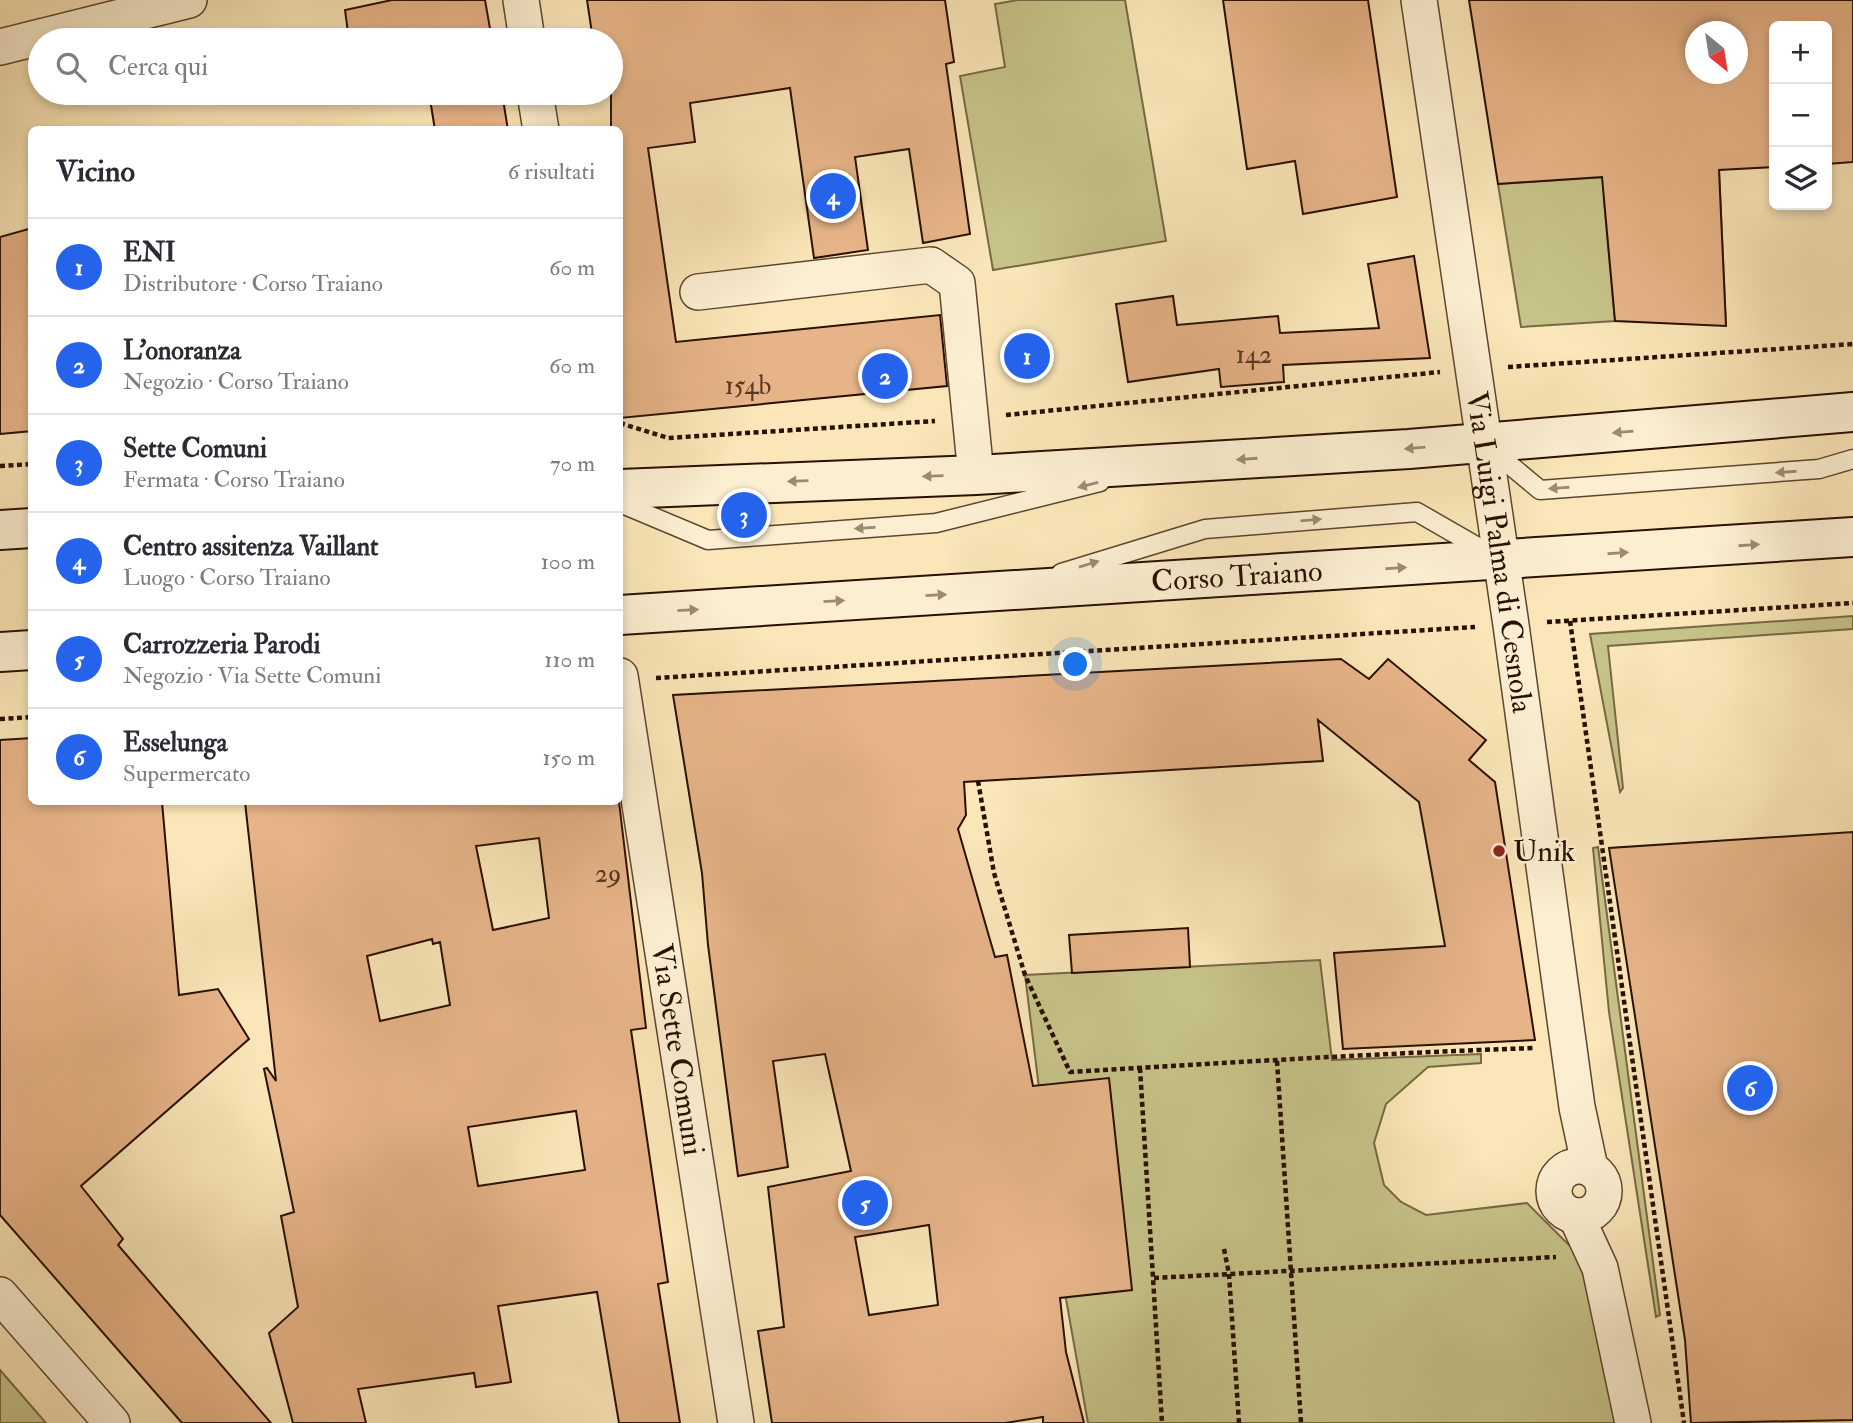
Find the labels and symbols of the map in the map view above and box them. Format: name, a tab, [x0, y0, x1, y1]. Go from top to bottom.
north arrow	[1685, 21, 1748, 84]
pin: 4	[810, 170, 856, 222]
pin: 1	[1004, 330, 1050, 382]
house number: 142	[1236, 339, 1272, 371]
pin: 2	[862, 350, 908, 402]
house number: 154b	[725, 370, 771, 402]
street label: Via Luigi Palma di Cesnola	[1458, 389, 1541, 716]
one-way arrow	[1611, 427, 1633, 438]
one-way arrow	[1403, 443, 1425, 454]
one-way arrow	[1236, 454, 1258, 465]
one-way arrow	[1775, 467, 1797, 478]
one-way arrow	[922, 471, 944, 482]
one-way arrow	[787, 475, 809, 487]
one-way arrow	[1077, 480, 1099, 491]
one-way arrow	[1548, 483, 1570, 494]
pin: 3	[721, 489, 767, 541]
one-way arrow	[1300, 514, 1322, 525]
one-way arrow	[854, 523, 876, 534]
one-way arrow	[1738, 539, 1760, 550]
one-way arrow	[1607, 547, 1629, 558]
street label: Corso Traiano	[1150, 552, 1323, 600]
one-way arrow	[1079, 559, 1100, 569]
one-way arrow	[1385, 562, 1407, 573]
one-way arrow	[926, 590, 948, 601]
one-way arrow	[824, 596, 846, 607]
one-way arrow	[677, 604, 699, 615]
your location	[1058, 647, 1092, 681]
place label: Unik	[1513, 833, 1575, 870]
marker: Unik	[1491, 843, 1507, 859]
house number: 29	[595, 858, 621, 890]
street label: Via Sette Comuni	[643, 941, 713, 1158]
pin: 6	[1727, 1062, 1773, 1114]
pin: 5	[842, 1177, 888, 1229]

